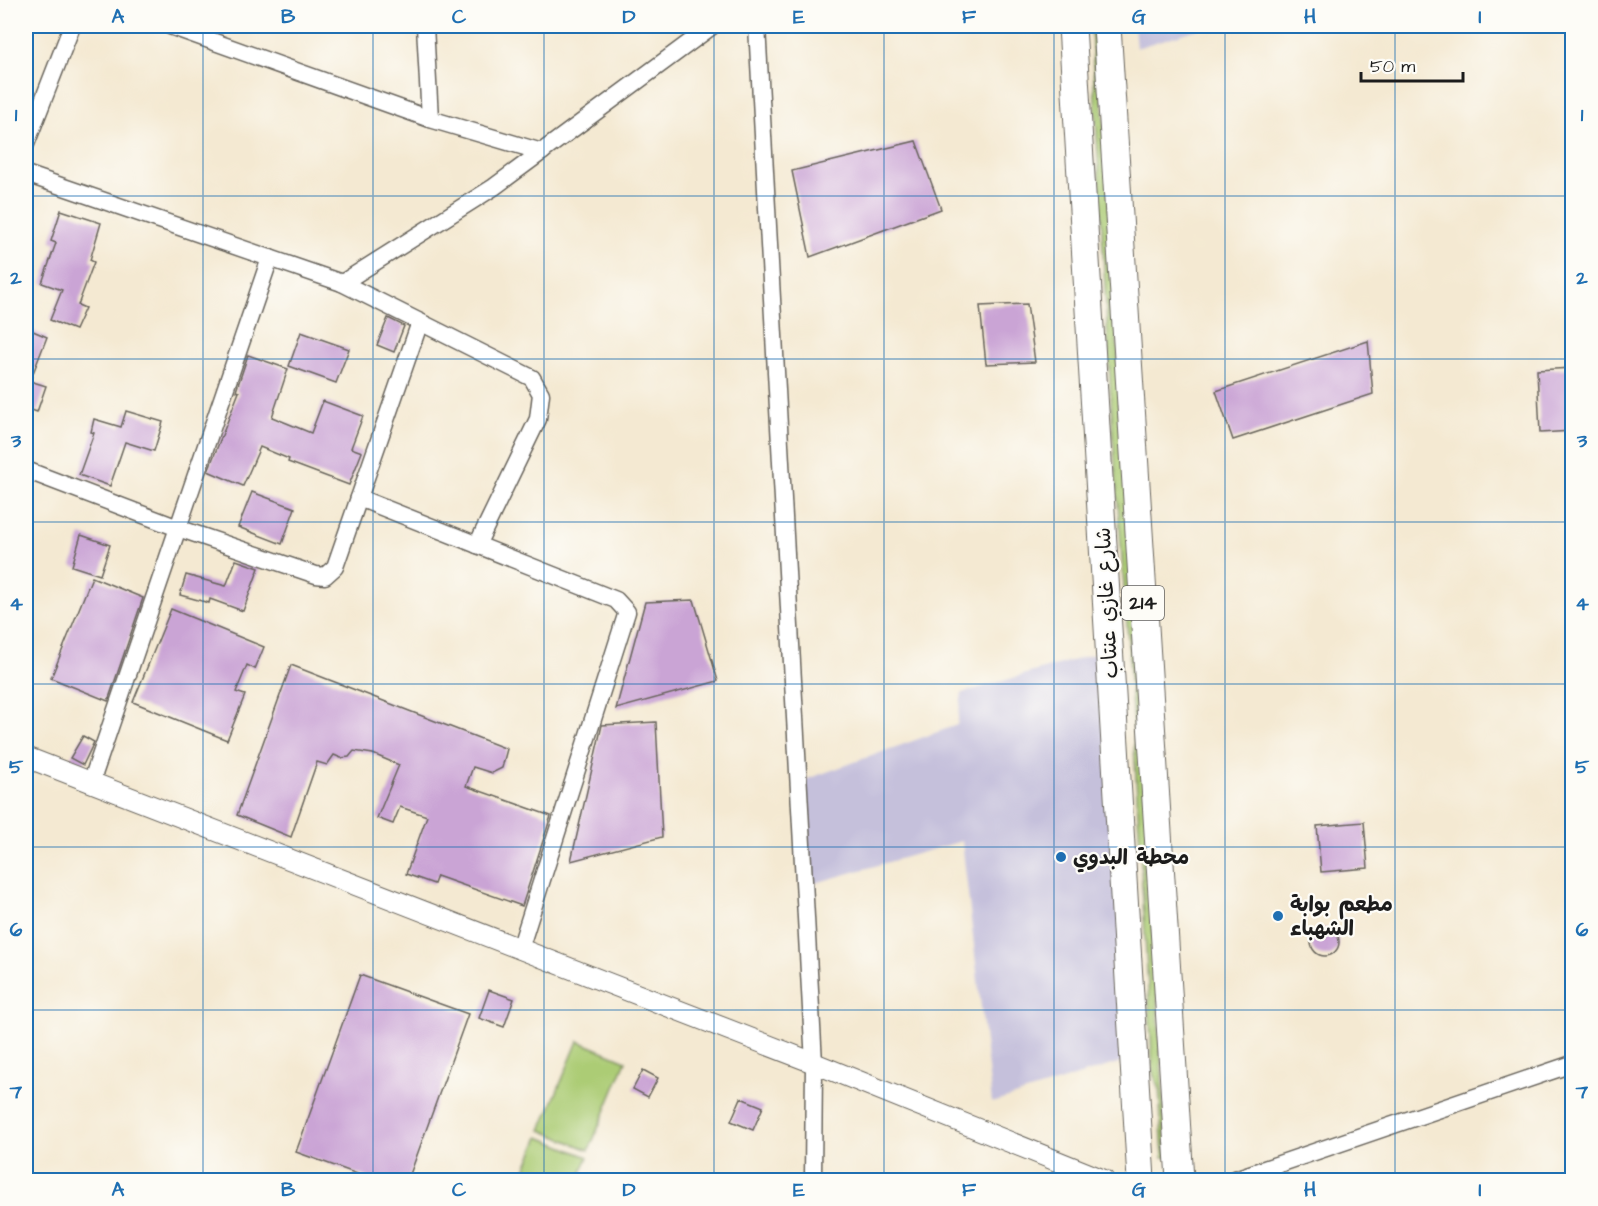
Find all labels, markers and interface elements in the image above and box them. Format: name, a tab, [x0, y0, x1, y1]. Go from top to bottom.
text: A	[112, 3, 125, 31]
text: B	[281, 3, 296, 31]
text: C	[452, 3, 467, 31]
text: D	[623, 3, 636, 31]
text: E	[793, 3, 805, 31]
text: F	[962, 3, 977, 31]
text: G	[1132, 3, 1146, 31]
text: H	[1304, 3, 1316, 31]
text: I	[1478, 3, 1482, 31]
scale bar	[1361, 45, 1463, 83]
text: 50 m	[1370, 54, 1415, 79]
text: 1	[15, 101, 18, 129]
text: 1	[1581, 101, 1584, 129]
text: 2	[9, 264, 22, 292]
text: 2	[1575, 264, 1588, 292]
text: 3	[10, 427, 22, 455]
text: 3	[1576, 427, 1588, 455]
street label: شارع غازي عنتاب	[1089, 527, 1125, 679]
road number: 214	[1122, 586, 1164, 620]
text: 4	[9, 590, 23, 618]
text: 4	[1575, 590, 1589, 618]
text: 5	[9, 753, 24, 781]
text: 5	[1575, 753, 1590, 781]
place label: محطة البدوي	[1073, 843, 1189, 873]
marker: محطة البدوي	[1054, 850, 1068, 864]
place label: مطعم بوابة الشهباء	[1290, 890, 1393, 943]
marker: مطعم بوابة الشهباء	[1271, 909, 1285, 923]
text: 6	[10, 916, 23, 944]
text: 6	[1576, 916, 1589, 944]
text: 7	[9, 1078, 23, 1106]
text: 7	[1575, 1078, 1589, 1106]
text: A	[112, 1176, 125, 1204]
text: B	[281, 1176, 296, 1204]
text: C	[452, 1176, 467, 1204]
text: D	[623, 1176, 636, 1204]
text: E	[793, 1176, 805, 1204]
text: F	[962, 1176, 977, 1204]
text: G	[1132, 1176, 1146, 1204]
text: H	[1304, 1176, 1316, 1204]
text: I	[1478, 1176, 1482, 1204]

